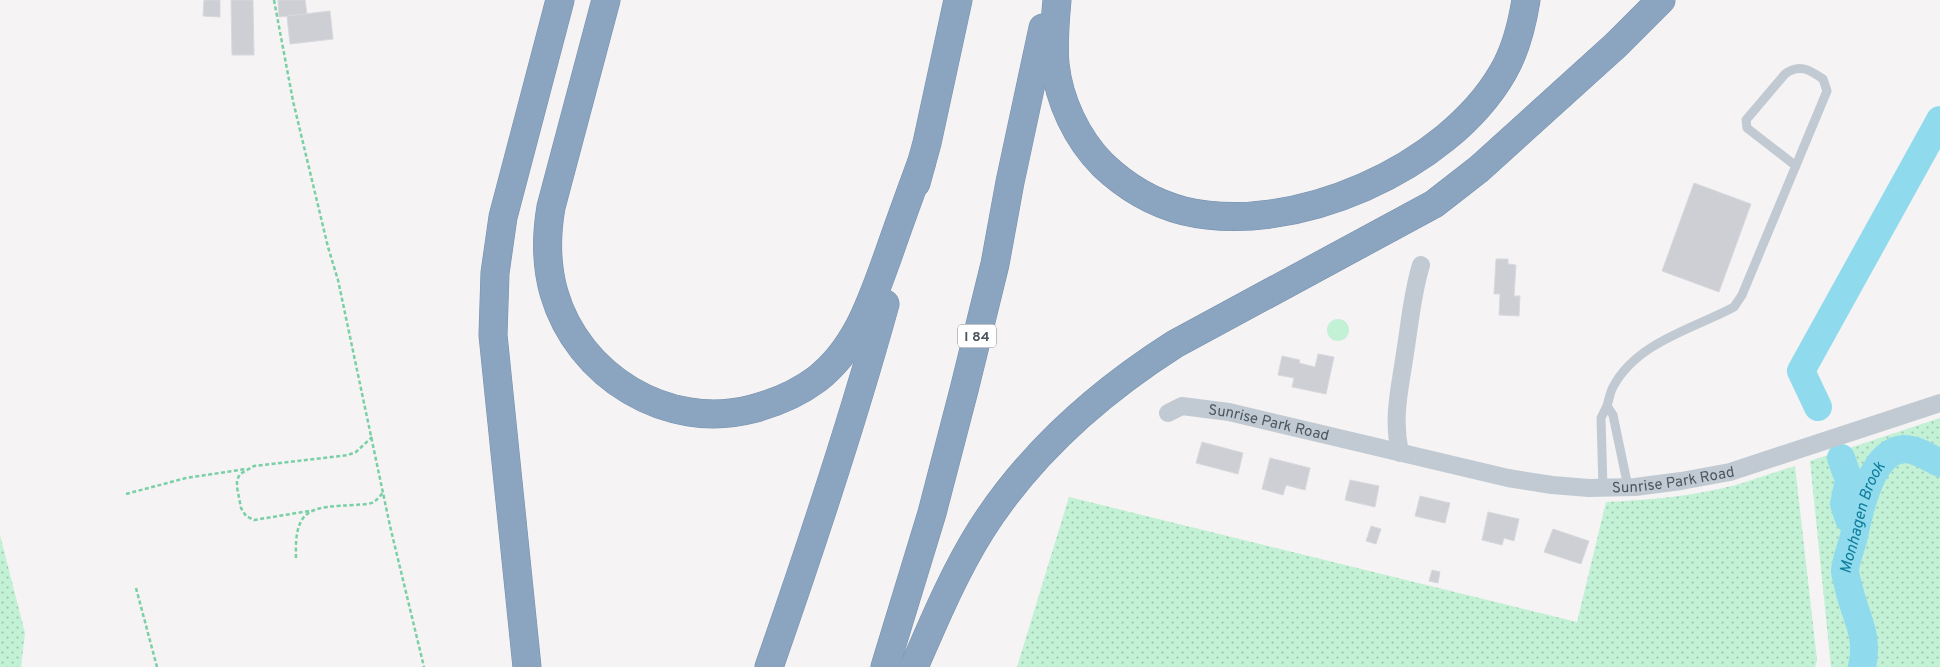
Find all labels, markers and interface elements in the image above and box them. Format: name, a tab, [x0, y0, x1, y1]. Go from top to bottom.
road number: I 84	[958, 324, 996, 348]
street label: Sunrise Park Road	[1207, 401, 1331, 446]
water label: Monhagen Brook	[1837, 457, 1891, 575]
street label: Sunrise Park Road	[1612, 463, 1736, 499]

